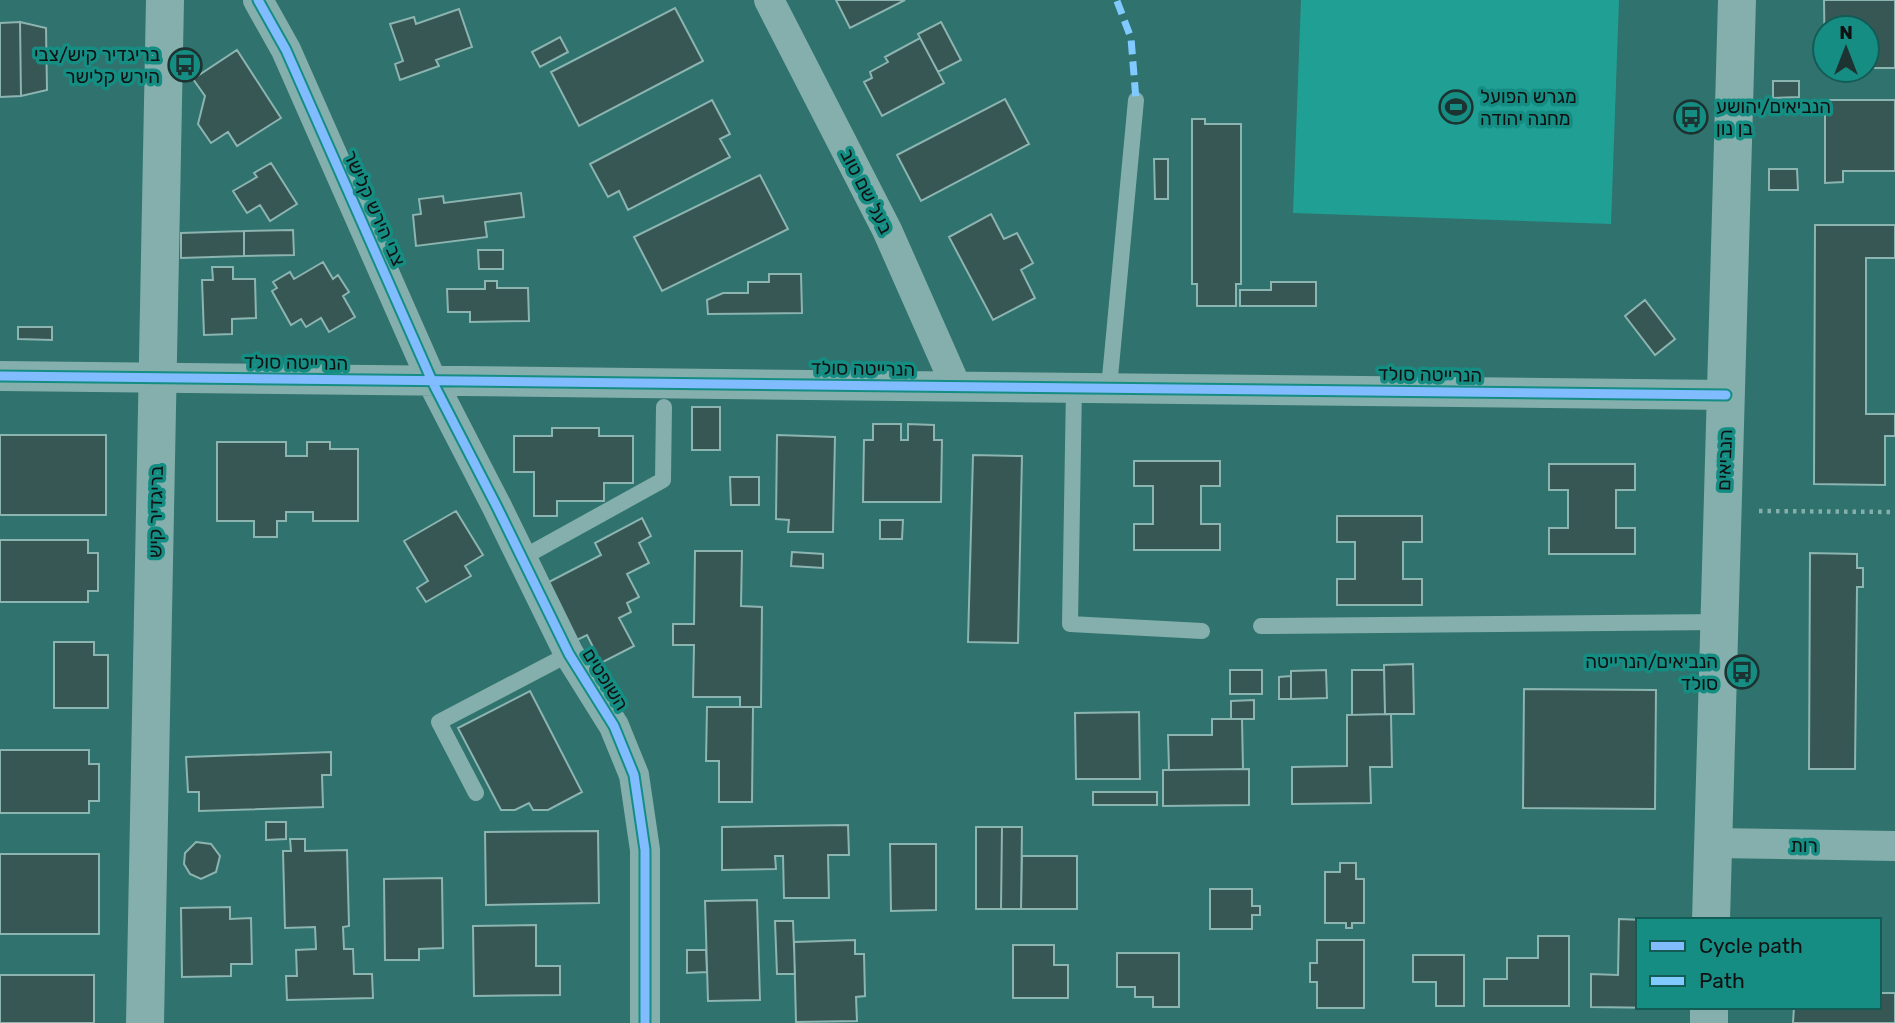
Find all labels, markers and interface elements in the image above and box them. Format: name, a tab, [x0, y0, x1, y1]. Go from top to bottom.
north arrow	[1811, 14, 1881, 84]
text: N	[1839, 21, 1853, 44]
place label: בריגדיר קיש/צבי הירש קלישר	[34, 43, 160, 88]
bus stop icon: בריגדיר קיש/צבי הירש קלישר	[166, 46, 204, 84]
place label: מגרש הפועל מחנה יהודה	[1480, 85, 1577, 130]
sports icon: מגרש הפועל מחנה יהודה	[1437, 88, 1475, 126]
place label: הנביאים/יהושע בן נון	[1716, 95, 1831, 140]
bus stop icon: הנביאים/יהושע בן נון	[1672, 98, 1710, 136]
street label: בעל שם טוב	[835, 145, 898, 238]
street label: צבי הירש קלישר	[339, 147, 410, 270]
street label: הנרייטה סולד	[244, 350, 348, 375]
street label: הנרייטה סולד	[811, 356, 915, 381]
street label: הנרייטה סולד	[1378, 362, 1482, 387]
street label: הנביאים	[1712, 429, 1737, 491]
street label: בריגדיר קיש	[143, 466, 168, 558]
street label: השופטים	[578, 644, 634, 715]
place label: הנביאים/הנרייטה סולד	[1585, 650, 1718, 695]
bus stop icon: הנביאים/הנרייטה סולד	[1723, 653, 1761, 691]
street label: רות	[1790, 834, 1818, 857]
legend	[1636, 918, 1881, 1009]
text: Cycle path	[1699, 933, 1803, 958]
text: Path	[1699, 968, 1745, 993]

